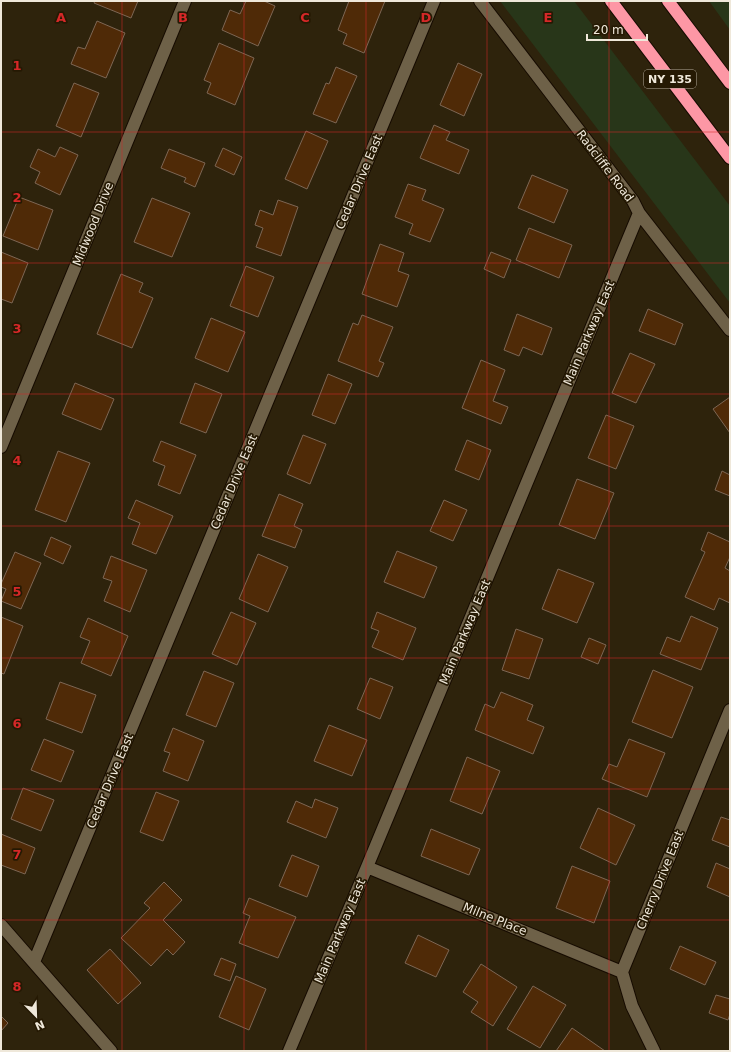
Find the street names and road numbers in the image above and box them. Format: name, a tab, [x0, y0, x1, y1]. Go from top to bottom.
road number: NY 135	[644, 70, 696, 88]
street label: Radcliffe Road	[574, 127, 636, 205]
street label: Cedar Drive East	[333, 132, 385, 231]
street label: Midwood Drive	[70, 180, 116, 268]
street label: Main Parkway East	[561, 278, 618, 387]
street label: Cedar Drive East	[208, 432, 260, 531]
street label: Main Parkway East	[437, 577, 494, 686]
street label: Cedar Drive East	[84, 731, 136, 830]
street label: Cherry Drive East	[634, 828, 686, 932]
street label: Main Parkway East	[312, 876, 369, 985]
street label: Milne Place	[461, 900, 529, 938]

